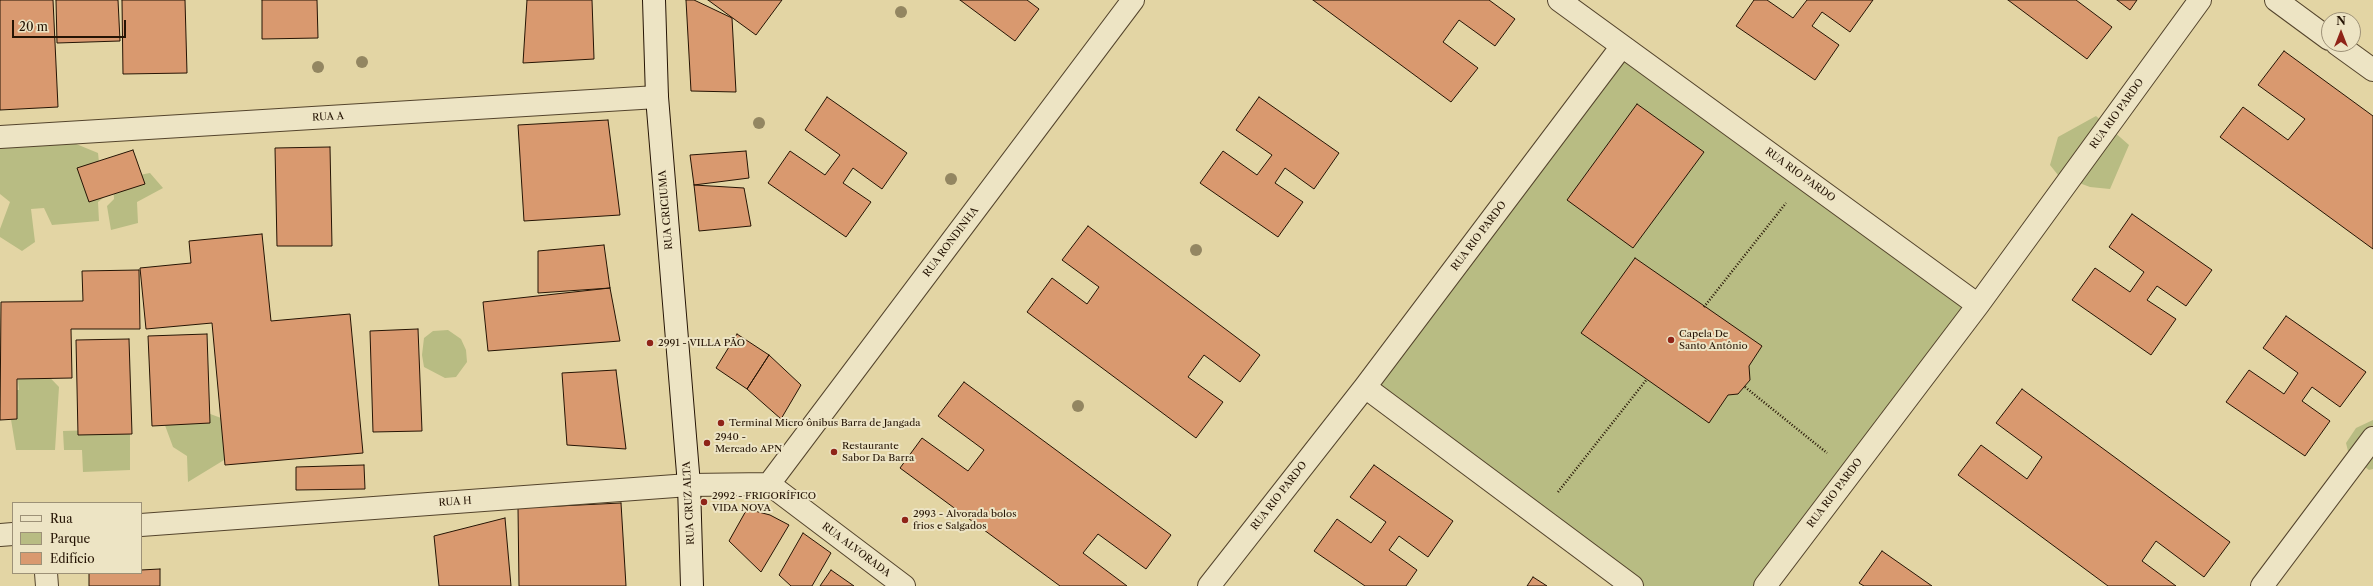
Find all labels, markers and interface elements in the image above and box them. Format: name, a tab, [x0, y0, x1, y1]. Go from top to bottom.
scale bar	[14, 12, 128, 38]
north arrow	[2321, 12, 2361, 52]
text: N	[2336, 14, 2346, 28]
text: 20 m	[19, 19, 48, 34]
street label: RUA RIO PARDO	[2088, 77, 2146, 151]
street label: RUA A	[312, 110, 344, 124]
street label: RUA RIO PARDO	[1763, 146, 1837, 204]
street label: RUA CRICIUMA	[657, 170, 675, 250]
street label: RUA RIO PARDO	[1449, 199, 1509, 273]
street label: RUA RONDINHA	[921, 205, 981, 279]
place label: Capela De Santo Antônio	[1679, 328, 1748, 352]
marker: Capela De Santo Antônio	[1666, 335, 1676, 345]
place label: 2991 - VILLA PÃO	[658, 337, 745, 349]
marker: 2991 - VILLA PÃO	[645, 338, 655, 348]
place label: Terminal Micro ônibus Barra de Jangada	[729, 417, 921, 429]
marker: Terminal Micro ônibus Barra de Jangada	[716, 418, 726, 428]
place label: 2940 - Mercado APN	[715, 431, 782, 454]
marker: 2940 - Mercado APN	[702, 438, 712, 448]
place label: Restaurante Sabor Da Barra	[842, 440, 914, 464]
marker: Restaurante Sabor Da Barra	[829, 447, 839, 457]
street label: RUA RIO PARDO	[1805, 456, 1865, 530]
street label: RUA RIO PARDO	[1248, 459, 1310, 533]
street label: RUA CRUZ ALTA	[681, 461, 697, 545]
place label: 2992 - FRIGORÍFICO VIDA NOVA	[712, 490, 816, 514]
street label: RUA H	[438, 495, 472, 509]
marker: 2992 - FRIGORÍFICO VIDA NOVA	[699, 497, 709, 507]
legend	[12, 502, 142, 574]
place label: 2993 - Alvorada bolos frios e Salgados	[913, 508, 1017, 532]
text: Rua	[50, 511, 73, 526]
marker: 2993 - Alvorada bolos frios e Salgados	[900, 515, 910, 525]
street label: RUA ALVORADA	[819, 520, 893, 580]
text: Parque	[50, 531, 90, 546]
text: Edifício	[50, 551, 95, 566]

